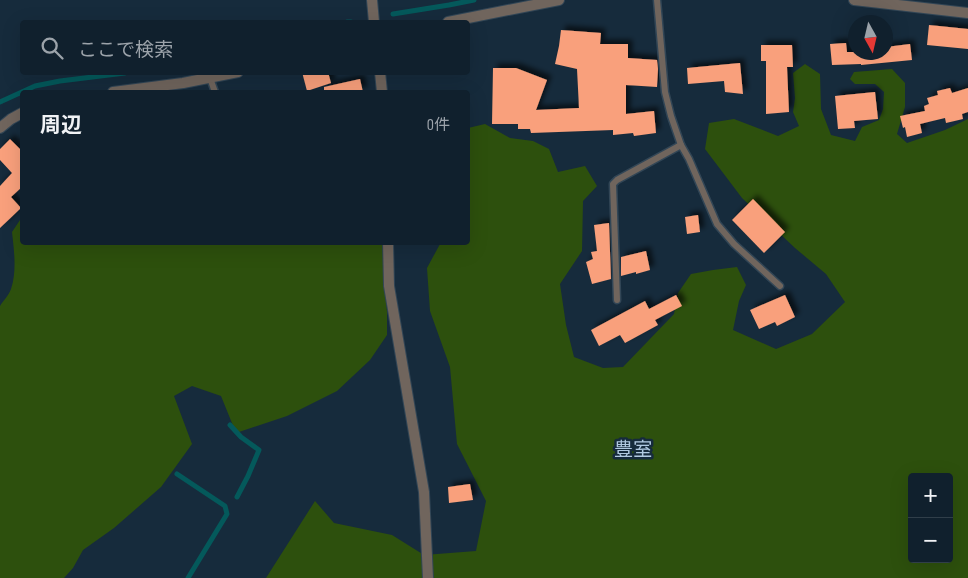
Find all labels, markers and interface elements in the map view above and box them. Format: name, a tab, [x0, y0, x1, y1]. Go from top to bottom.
north arrow	[848, 15, 893, 60]
search box	[20, 20, 470, 75]
icon: search	[38, 34, 66, 62]
text: ここで検索	[78, 39, 173, 62]
text: 周辺	[40, 113, 82, 138]
text: 0件	[427, 116, 450, 135]
district label: 豊室	[614, 439, 652, 462]
map controls	[908, 473, 953, 563]
button: +	[908, 473, 953, 518]
button: −	[908, 518, 953, 563]

